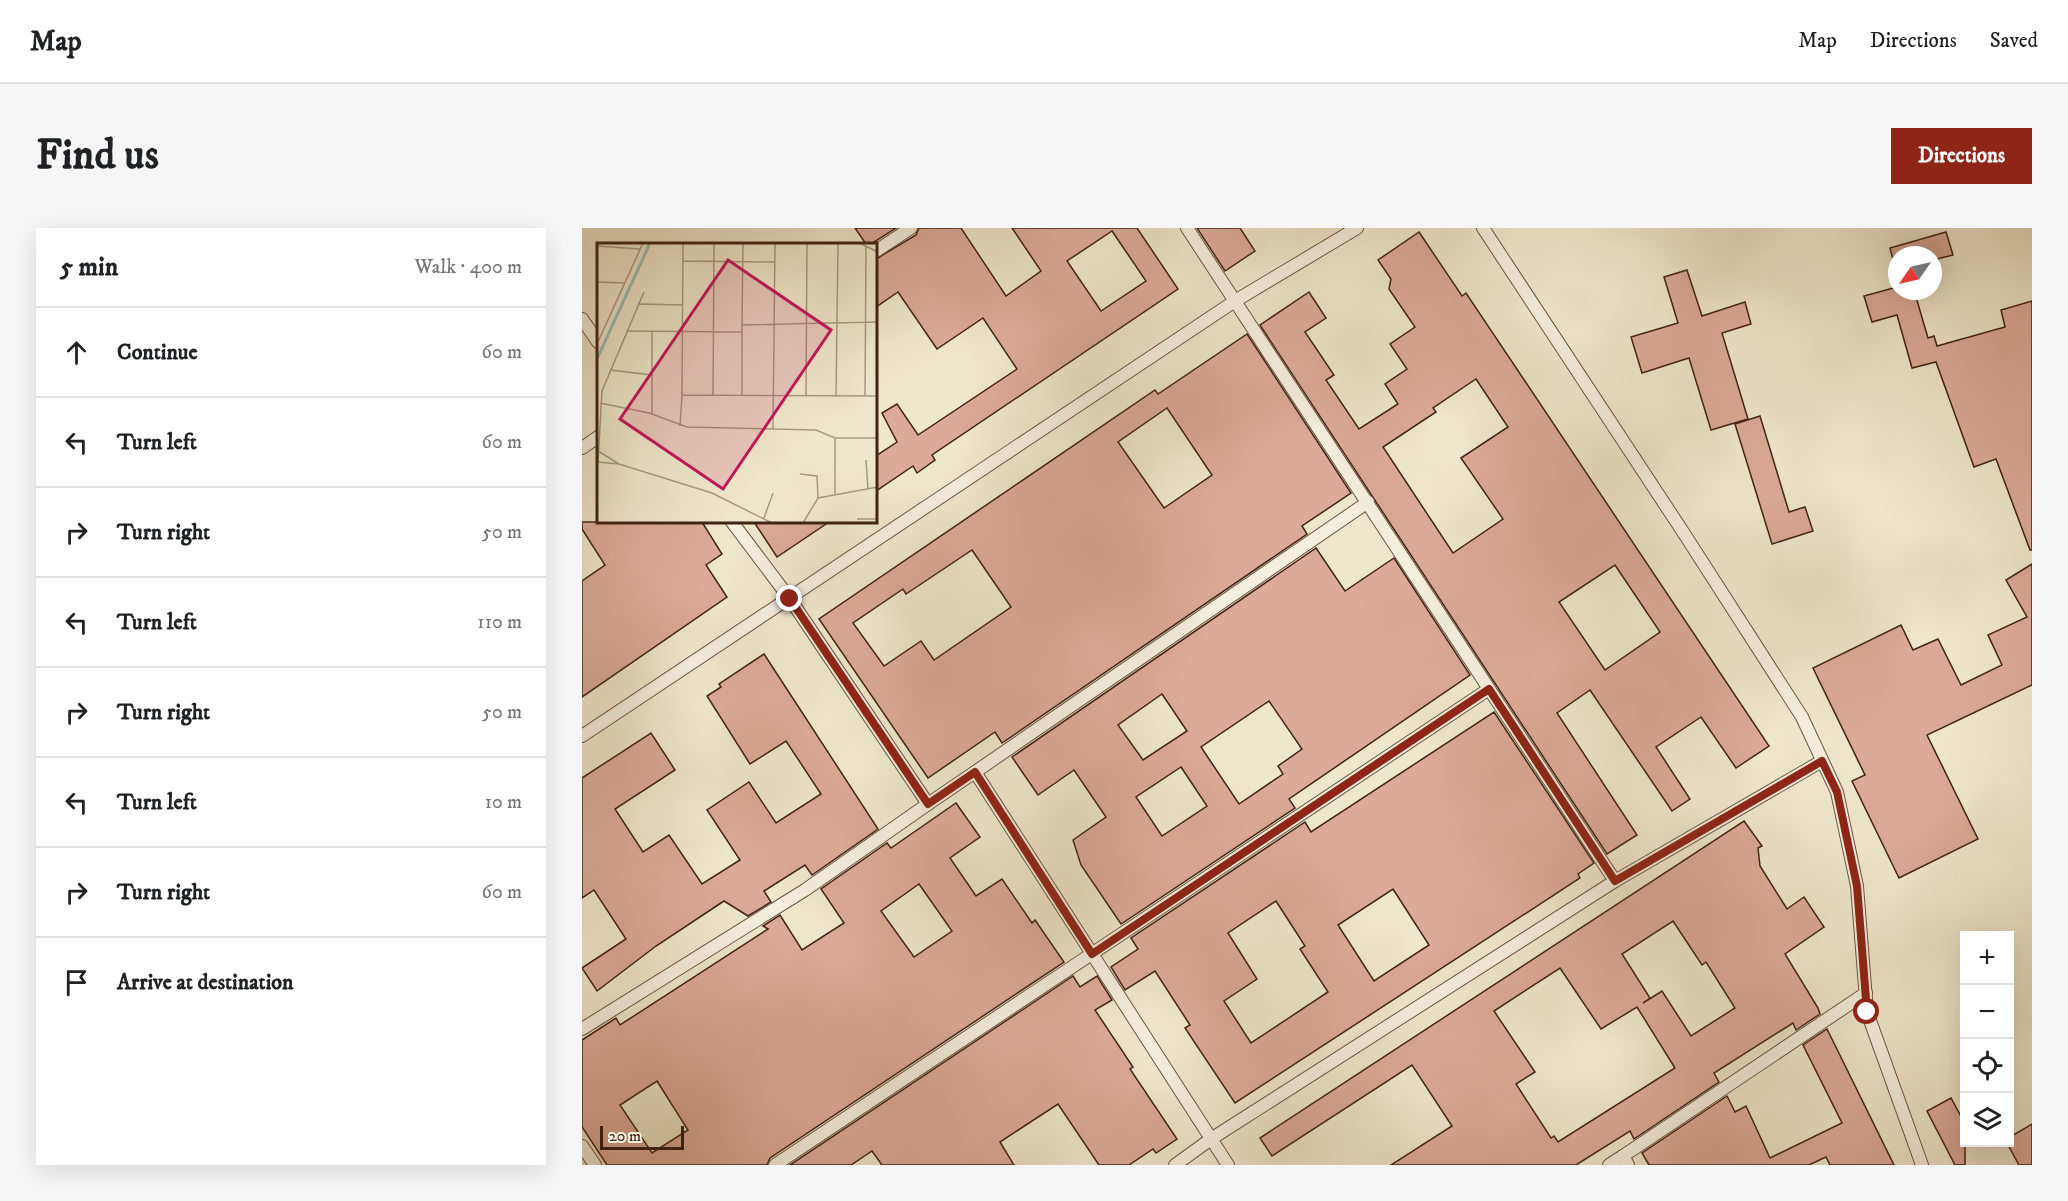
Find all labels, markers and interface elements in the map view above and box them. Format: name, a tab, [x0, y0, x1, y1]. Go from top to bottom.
text: Map	[30, 24, 82, 59]
text: Map	[1798, 28, 1837, 54]
text: Directions	[1870, 28, 1957, 54]
text: Saved	[1990, 28, 2038, 54]
button: Directions	[1891, 128, 2032, 184]
text: Find us	[36, 130, 159, 182]
inset map	[597, 243, 878, 524]
north arrow	[1888, 246, 1942, 300]
text: 5 min	[60, 251, 118, 284]
text: Walk · 400 m	[415, 255, 522, 280]
icon: ahead	[60, 336, 93, 369]
text: Continue	[117, 339, 198, 366]
text: 60 m	[482, 340, 522, 365]
icon: left	[60, 426, 93, 459]
text: Turn left	[117, 429, 197, 456]
text: 60 m	[482, 430, 522, 455]
icon: right	[60, 516, 93, 549]
text: Turn right	[117, 519, 210, 546]
text: 50 m	[482, 520, 522, 545]
route end	[776, 585, 802, 611]
icon: left	[60, 606, 93, 639]
text: Turn left	[117, 609, 197, 636]
text: 110 m	[477, 610, 522, 635]
icon: right	[60, 696, 93, 729]
text: Turn right	[117, 699, 210, 726]
text: 50 m	[482, 700, 522, 725]
icon: left	[60, 786, 93, 819]
text: Turn left	[117, 789, 197, 816]
text: 10 m	[485, 790, 522, 815]
icon: right	[60, 876, 93, 909]
text: Turn right	[117, 879, 210, 906]
text: 60 m	[482, 880, 522, 905]
map controls	[1960, 931, 2014, 1147]
button: +	[1960, 931, 2014, 985]
icon: arrive	[60, 966, 93, 999]
text: Arrive at destination	[117, 969, 294, 996]
button: −	[1960, 985, 2014, 1039]
route start	[1853, 998, 1879, 1024]
button: locate	[1960, 1039, 2014, 1093]
button: layers	[1960, 1093, 2014, 1147]
scale bar	[600, 1123, 684, 1150]
text: 20 m	[609, 1126, 641, 1146]

